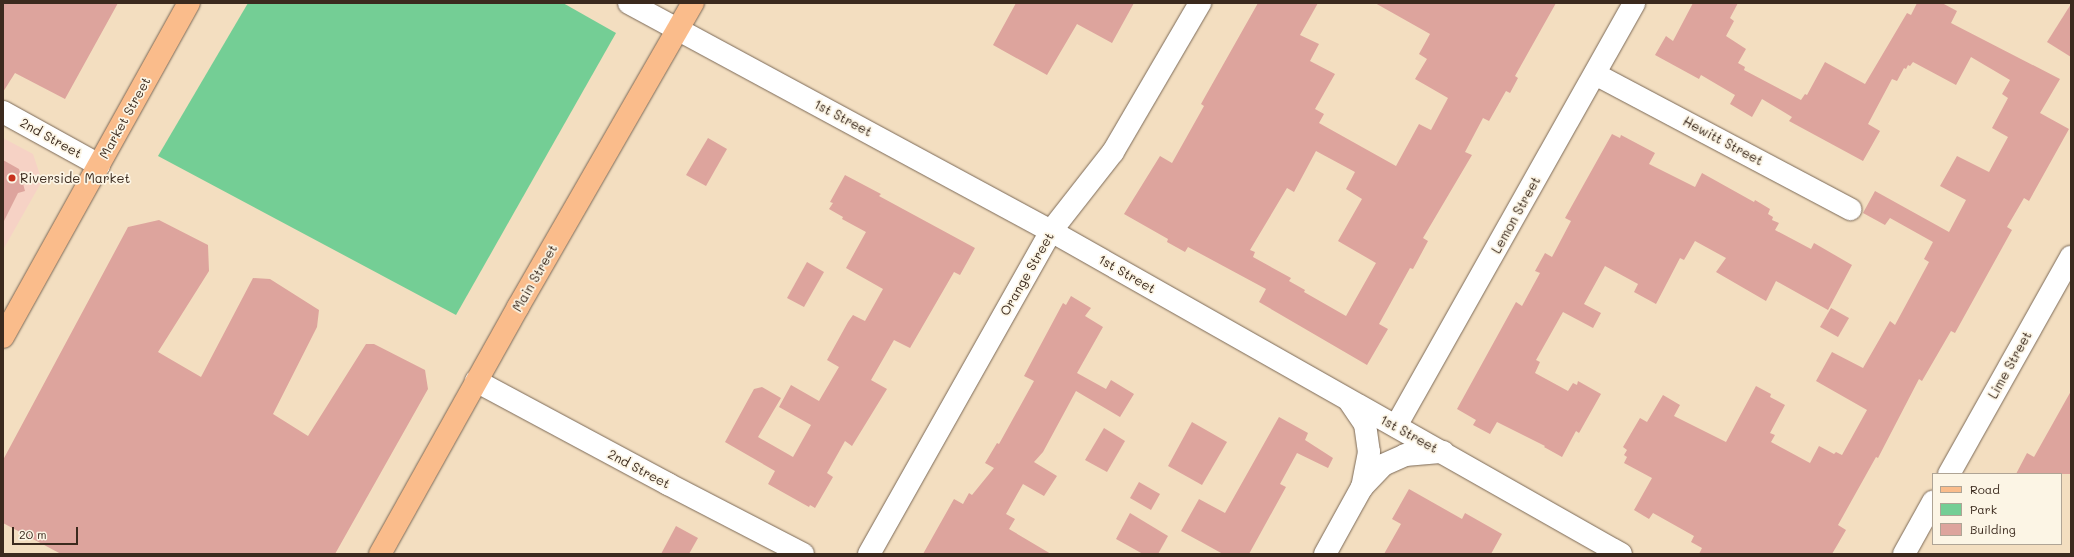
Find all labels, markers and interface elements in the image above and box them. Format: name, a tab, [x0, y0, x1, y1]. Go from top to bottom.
street label: Market Street	[96, 74, 154, 162]
street label: 1st Street	[811, 96, 875, 140]
street label: Hewitt Street	[1680, 113, 1766, 169]
street label: 2nd Street	[17, 115, 85, 161]
place label: Riverside Market	[20, 170, 130, 186]
marker: Riverside Market	[7, 173, 17, 183]
street label: Lemon Street	[1488, 174, 1544, 256]
street label: Orange Street	[997, 230, 1057, 318]
street label: Main Street	[509, 242, 561, 314]
street label: 1st Street	[1096, 251, 1158, 297]
street label: Lime Street	[1985, 329, 2035, 401]
street label: 1st Street	[1377, 412, 1441, 456]
street label: 2nd Street	[605, 446, 673, 492]
legend	[1932, 473, 2062, 545]
text: Road	[1970, 481, 2000, 497]
text: Park	[1970, 501, 1997, 517]
scale bar	[14, 519, 80, 545]
text: Building	[1970, 521, 2016, 537]
text: 20 m	[19, 526, 47, 542]

